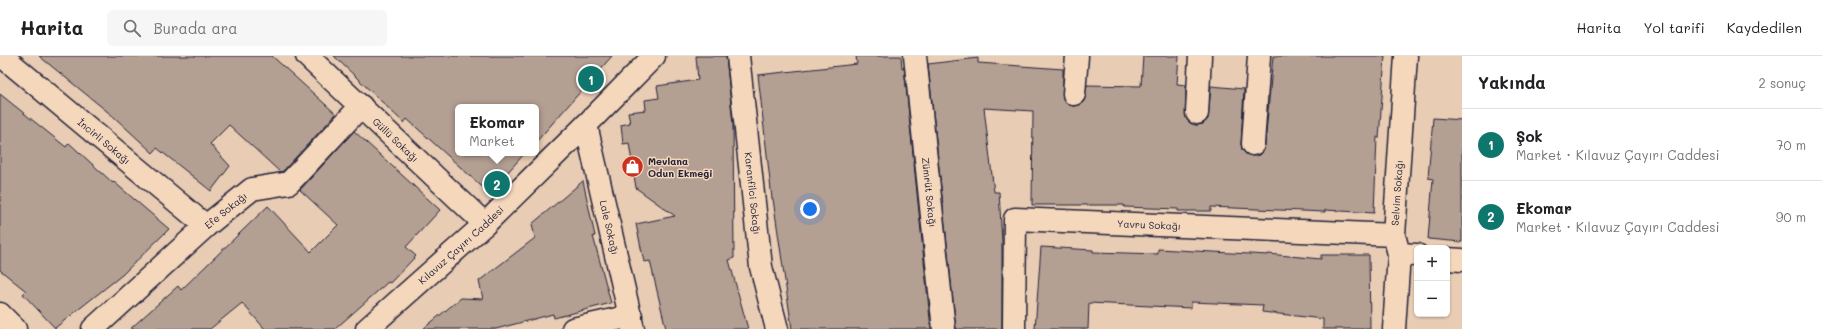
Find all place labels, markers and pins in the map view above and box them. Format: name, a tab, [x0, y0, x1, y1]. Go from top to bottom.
pin: 1	[578, 64, 604, 94]
shop icon: Mevlana Odun Ekmeği	[619, 154, 645, 180]
place label: Mevlana Odun Ekmeği	[648, 154, 713, 180]
pin: 2	[484, 169, 510, 199]

